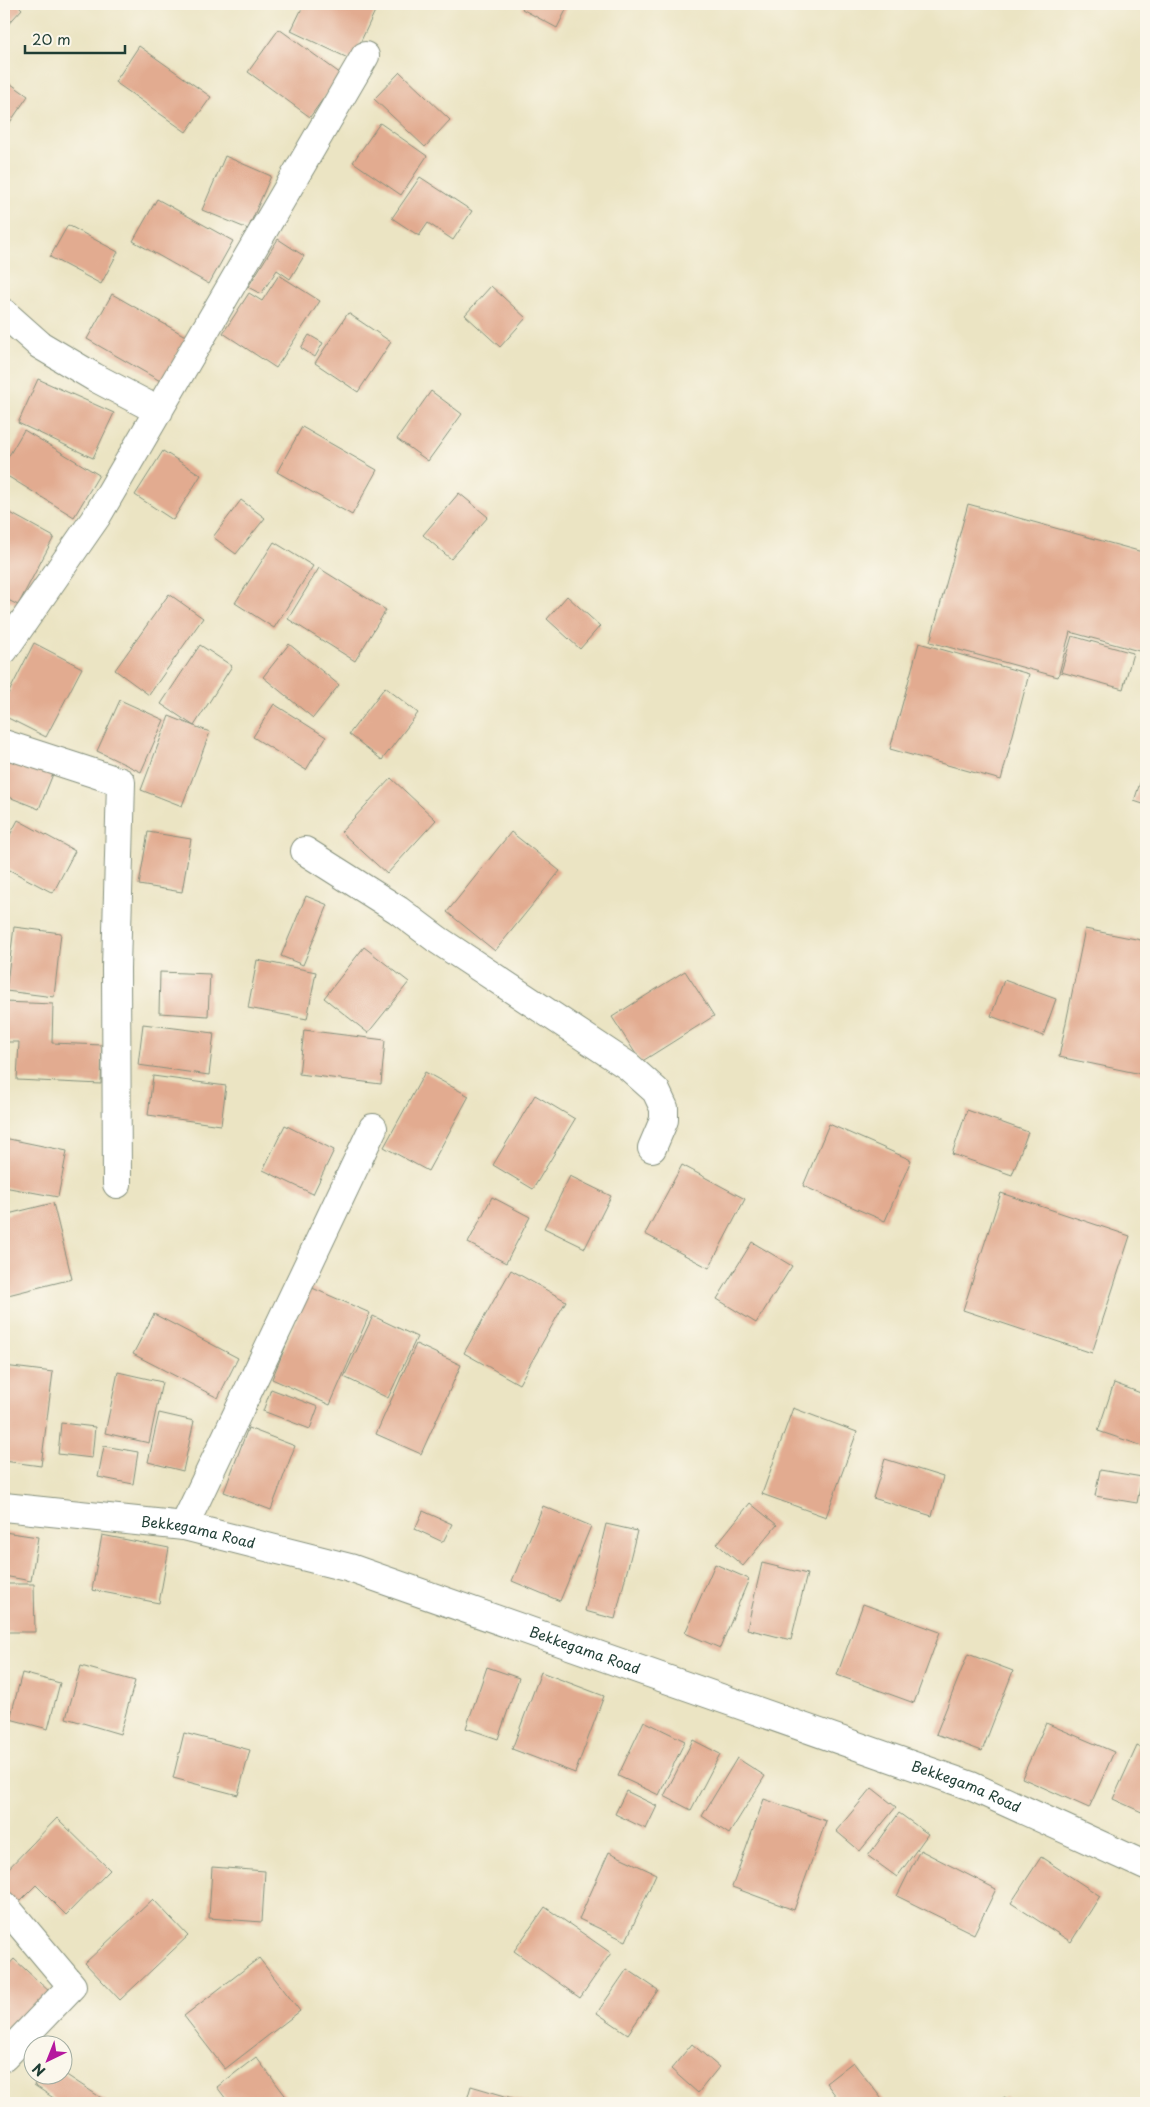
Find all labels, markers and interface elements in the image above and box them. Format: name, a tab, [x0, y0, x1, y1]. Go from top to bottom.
scale bar	[25, 22, 125, 54]
text: 20 m	[32, 27, 71, 50]
street label: Bekkegama Road	[140, 1511, 258, 1554]
street label: Bekkegama Road	[527, 1621, 643, 1679]
street label: Bekkegama Road	[909, 1755, 1024, 1817]
north arrow	[22, 2034, 72, 2084]
text: N	[28, 2058, 50, 2081]

